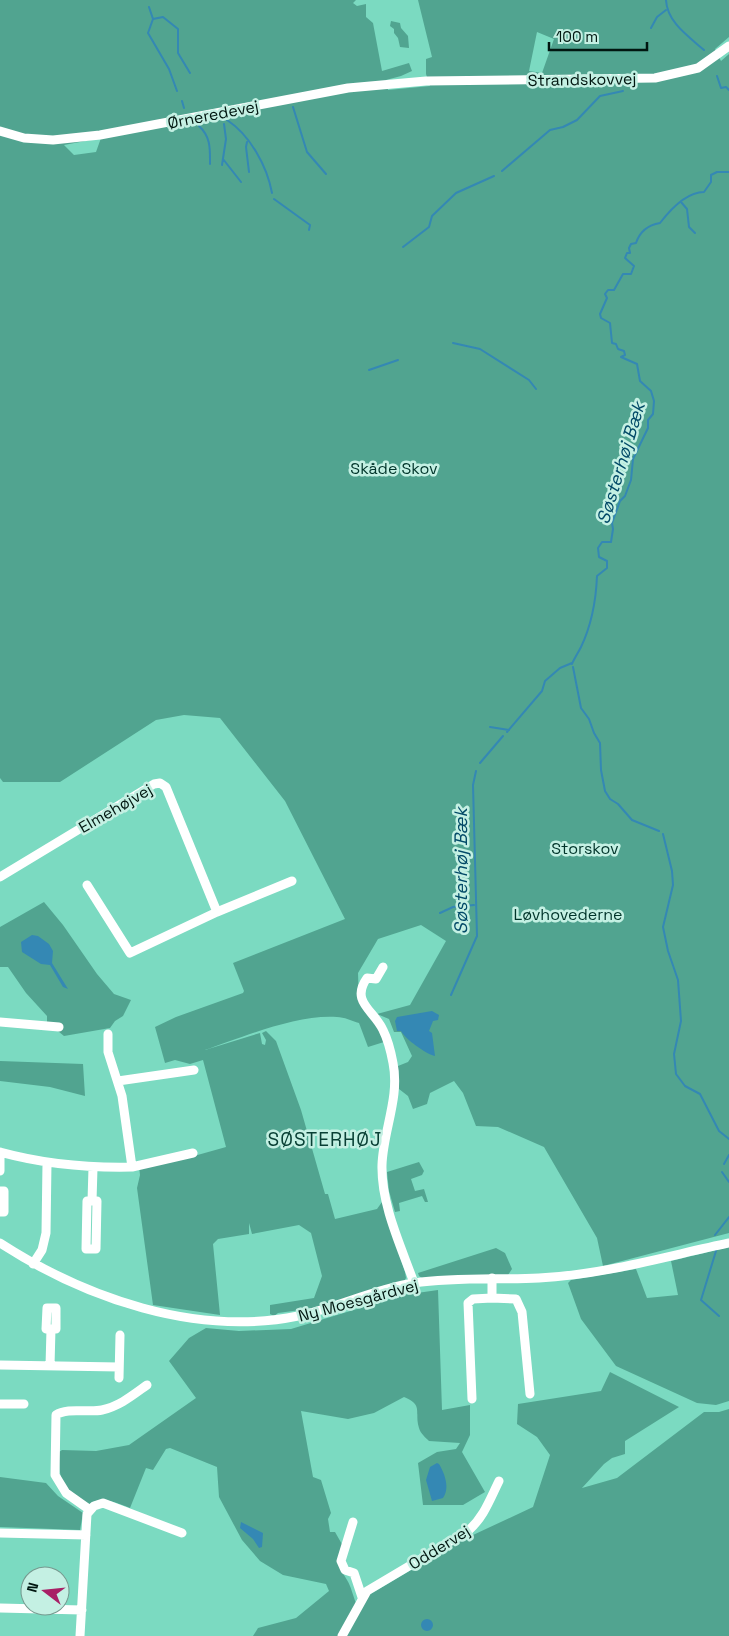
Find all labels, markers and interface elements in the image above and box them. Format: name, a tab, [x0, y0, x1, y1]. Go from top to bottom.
scale bar	[549, 20, 646, 52]
text: 100 m	[556, 27, 598, 46]
street label: Strandskovvej	[527, 68, 637, 91]
street label: Ørneredevej	[166, 95, 260, 134]
water label: Søsterhøj Bæk	[591, 397, 651, 527]
park label: Skåde Skov	[350, 458, 438, 479]
street label: Elmehøjvej	[75, 779, 156, 838]
water label: Søsterhøj Bæk	[449, 806, 472, 934]
park label: Storskov	[551, 838, 619, 859]
park label: Løvhovederne	[513, 904, 623, 925]
district label: SØSTERHØJ	[268, 1127, 382, 1152]
street label: Ny Moesgårdvej	[296, 1274, 420, 1327]
street label: Oddervej	[405, 1520, 474, 1574]
north arrow	[20, 1566, 70, 1616]
text: N	[23, 1580, 42, 1594]

